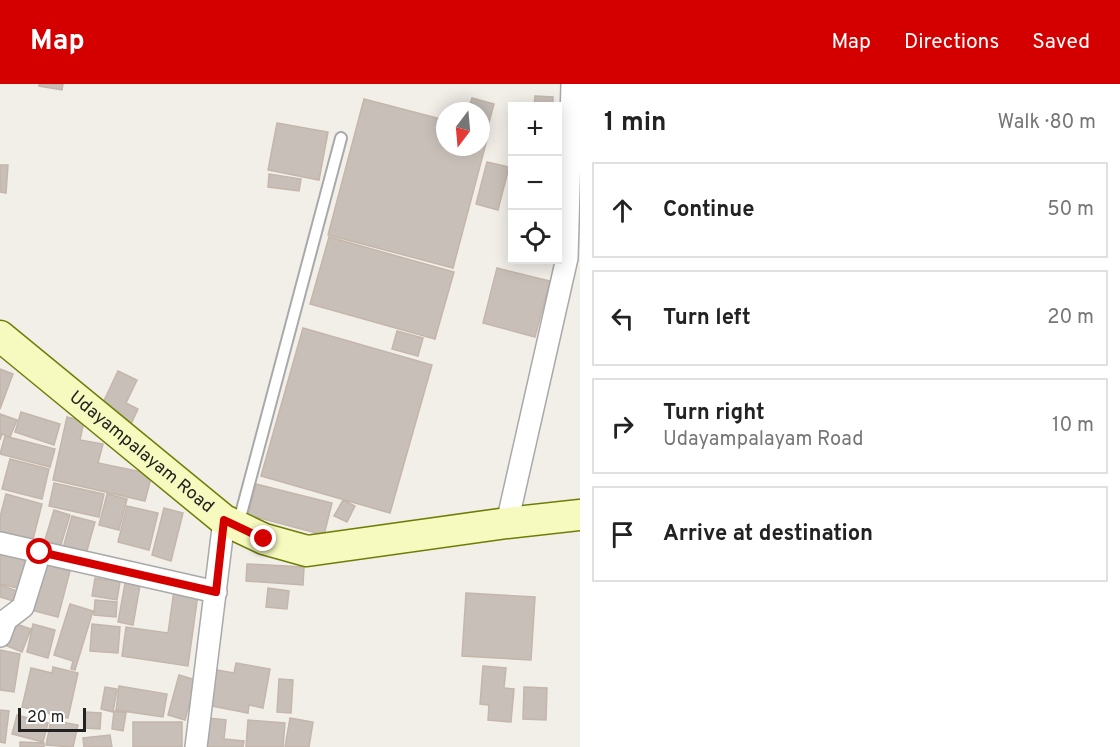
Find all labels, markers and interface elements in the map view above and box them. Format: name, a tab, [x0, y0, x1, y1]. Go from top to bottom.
text: Map	[30, 24, 85, 60]
text: Map	[831, 29, 871, 56]
text: Directions	[904, 29, 999, 56]
text: Saved	[1032, 29, 1090, 56]
north arrow	[436, 102, 490, 156]
map controls	[508, 102, 562, 264]
button: +	[508, 102, 562, 156]
text: 1 min	[604, 107, 666, 140]
text: Walk · 80 m	[997, 110, 1096, 136]
button: −	[508, 156, 562, 210]
icon: ahead	[606, 194, 639, 227]
text: Continue	[663, 197, 754, 224]
text: 50 m	[1047, 197, 1094, 223]
button: locate	[508, 210, 562, 264]
icon: left	[606, 302, 639, 335]
text: Turn left	[663, 305, 751, 332]
text: 20 m	[1047, 305, 1094, 331]
street label: Udayampalayam Road	[64, 386, 218, 518]
text: Turn right	[663, 400, 765, 427]
icon: right	[606, 410, 639, 443]
text: 10 m	[1052, 413, 1094, 439]
text: Udayampalayam Road	[663, 427, 863, 453]
icon: arrive	[606, 518, 639, 551]
text: Arrive at destination	[663, 521, 873, 548]
route end	[250, 525, 276, 551]
route start	[26, 538, 52, 564]
scale bar	[18, 705, 86, 732]
text: 20 m	[27, 708, 64, 728]

